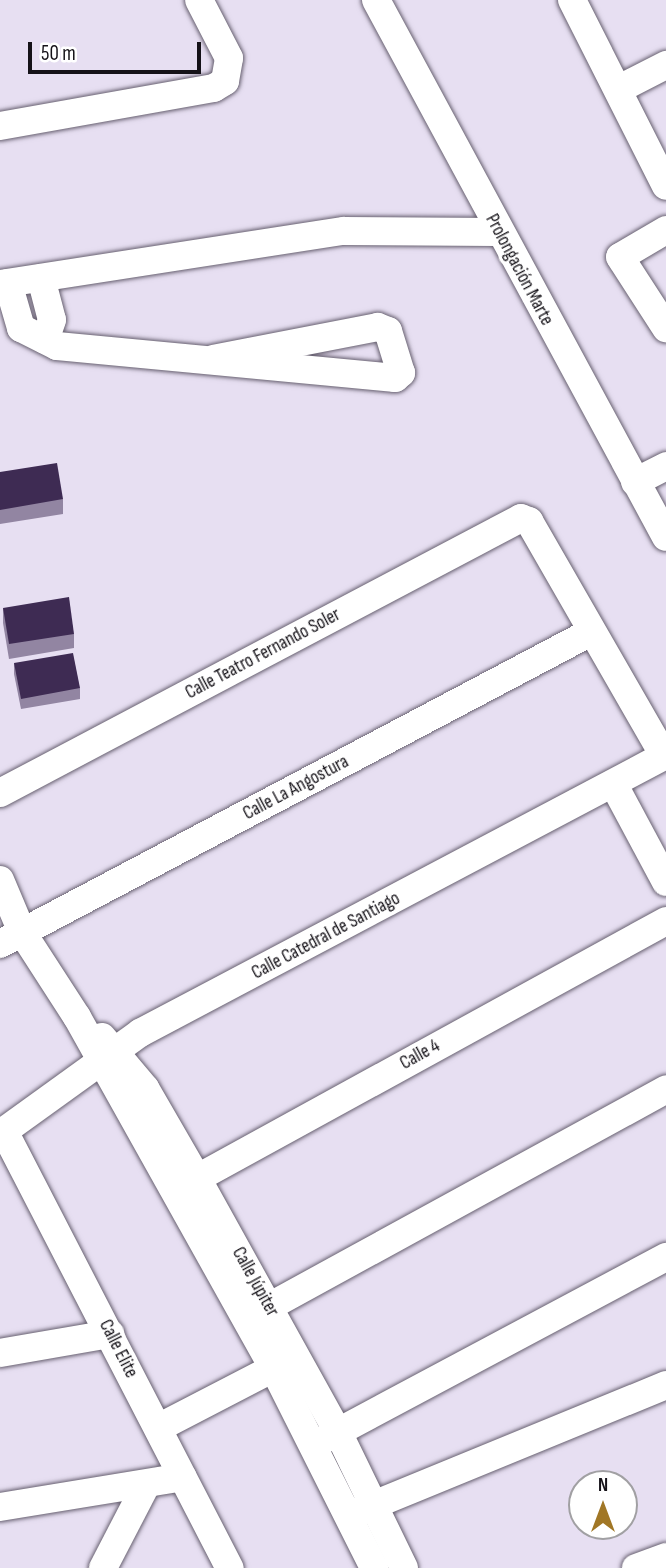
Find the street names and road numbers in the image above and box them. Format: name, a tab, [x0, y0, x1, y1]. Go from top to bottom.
street label: Prolongación Marte	[480, 210, 558, 330]
street label: Calle Teatro Fernando Soler	[182, 603, 344, 705]
street label: Calle La Angostura	[239, 751, 353, 825]
street label: Calle Catedral de Santiago	[248, 887, 404, 985]
street label: Calle 4	[396, 1035, 444, 1075]
street label: Calle Júpiter	[227, 1243, 283, 1321]
street label: Calle Elite	[94, 1316, 142, 1382]

